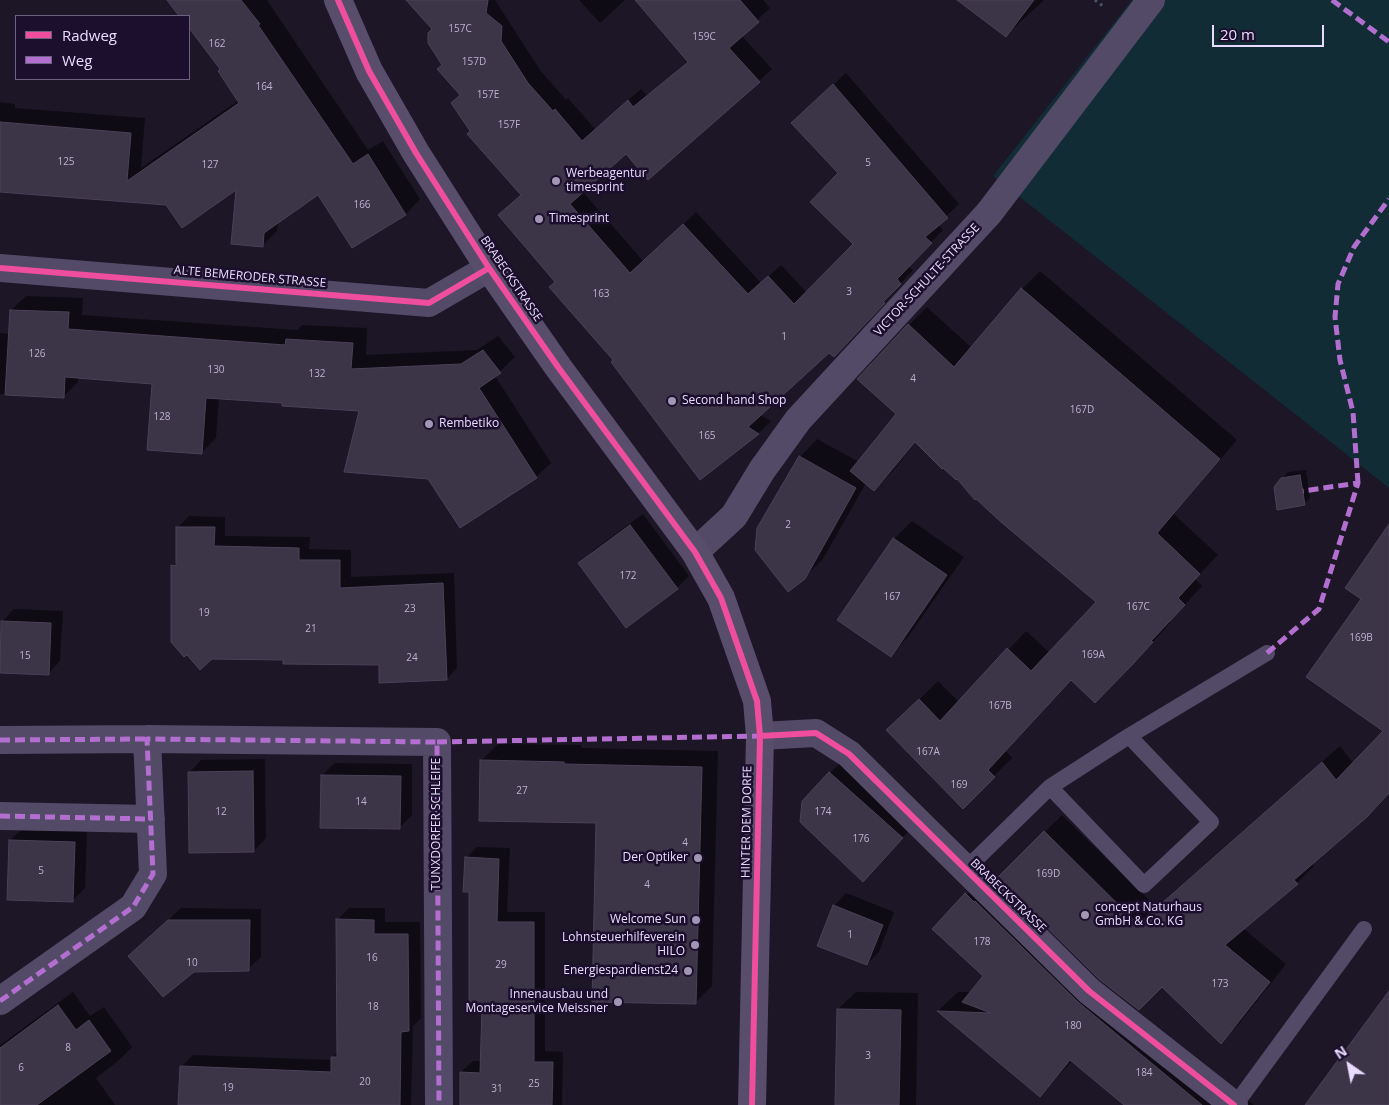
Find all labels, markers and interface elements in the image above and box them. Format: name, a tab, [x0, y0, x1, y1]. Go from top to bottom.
legend	[15, 15, 190, 80]
scale bar	[1214, 15, 1326, 47]
house number: 157C	[448, 23, 472, 35]
text: 20 m	[1220, 24, 1255, 44]
text: Radweg	[62, 25, 117, 45]
house number: 159C	[692, 31, 716, 43]
house number: 162	[208, 38, 226, 50]
text: Weg	[62, 50, 92, 70]
house number: 157D	[462, 56, 486, 68]
house number: 164	[255, 81, 273, 93]
house number: 157E	[477, 89, 499, 101]
house number: 157F	[498, 119, 520, 131]
house number: 125	[57, 156, 75, 168]
house number: 5	[865, 157, 871, 169]
house number: 127	[201, 159, 219, 171]
place label: Werbeagentur timesprint	[566, 167, 647, 195]
marker: Werbeagentur timesprint	[550, 175, 562, 187]
house number: 166	[353, 199, 371, 211]
place label: Timesprint	[549, 212, 609, 226]
marker: Timesprint	[533, 213, 545, 225]
street label: VICTOR-SCHULTE-STRASSE	[871, 221, 983, 339]
street label: BRABECKSTRASSE	[477, 233, 545, 325]
street label: ALTE BEMERODER STRASSE	[173, 263, 327, 291]
house number: 3	[846, 286, 852, 298]
house number: 163	[592, 288, 610, 300]
house number: 1	[781, 331, 787, 343]
house number: 126	[28, 348, 46, 360]
house number: 130	[207, 364, 225, 376]
house number: 132	[308, 368, 326, 380]
house number: 4	[910, 373, 916, 385]
place label: Second hand Shop	[682, 394, 786, 408]
marker: Second hand Shop	[666, 395, 678, 407]
house number: 167D	[1070, 404, 1094, 416]
house number: 128	[153, 411, 171, 423]
place label: Rembetiko	[439, 417, 499, 431]
marker: Rembetiko	[423, 418, 435, 430]
house number: 165	[698, 430, 716, 442]
house number: 2	[785, 519, 791, 531]
house number: 172	[619, 570, 637, 582]
house number: 167	[883, 591, 901, 603]
house number: 167C	[1126, 601, 1150, 613]
house number: 23	[404, 603, 416, 615]
house number: 19	[198, 607, 210, 619]
house number: 21	[305, 623, 317, 635]
house number: 169B	[1349, 632, 1373, 644]
house number: 169A	[1081, 649, 1105, 661]
house number: 15	[19, 650, 31, 662]
house number: 24	[406, 652, 418, 664]
house number: 167B	[988, 700, 1012, 712]
house number: 167A	[916, 746, 940, 758]
street label: TUNXDORFER SCHLEIFE	[430, 758, 444, 890]
street label: HINTER DEM DORFE	[739, 766, 755, 878]
house number: 169	[950, 779, 968, 791]
house number: 27	[516, 785, 528, 797]
house number: 14	[355, 796, 367, 808]
house number: 12	[215, 806, 227, 818]
house number: 174	[814, 806, 832, 818]
house number: 176	[852, 833, 870, 845]
house number: 4	[682, 837, 688, 849]
place label: Der Optiker	[623, 851, 688, 865]
marker: Der Optiker	[692, 852, 704, 864]
street label: BRABECKSTRASSE	[967, 856, 1049, 936]
house number: 5	[38, 865, 44, 877]
house number: 169D	[1036, 868, 1060, 880]
house number: 4	[644, 879, 650, 891]
place label: concept Naturhaus GmbH & Co. KG	[1095, 901, 1202, 929]
marker: concept Naturhaus GmbH & Co. KG	[1079, 909, 1091, 921]
place label: Welcome Sun	[610, 913, 686, 927]
marker: Welcome Sun	[690, 914, 702, 926]
house number: 1	[847, 929, 853, 941]
place label: Lohnsteuerhilfeverein HILO	[562, 931, 685, 959]
house number: 178	[973, 936, 991, 948]
marker: Lohnsteuerhilfeverein HILO	[689, 939, 701, 951]
house number: 16	[366, 952, 378, 964]
house number: 10	[186, 957, 198, 969]
house number: 29	[495, 959, 507, 971]
place label: Energiespardienst24	[563, 964, 678, 978]
marker: Energiespardienst24	[682, 965, 694, 977]
house number: 173	[1211, 978, 1229, 990]
place label: Innenausbau und Montageservice Meissner	[465, 988, 608, 1016]
marker: Innenausbau und Montageservice Meissner	[612, 996, 624, 1008]
house number: 18	[367, 1001, 379, 1013]
house number: 180	[1064, 1020, 1082, 1032]
north arrow	[1324, 1040, 1374, 1090]
text: N	[1331, 1041, 1351, 1063]
house number: 8	[65, 1042, 71, 1054]
house number: 3	[865, 1050, 871, 1062]
house number: 6	[18, 1062, 24, 1074]
house number: 184	[1135, 1067, 1153, 1079]
house number: 20	[359, 1076, 371, 1088]
house number: 25	[528, 1078, 540, 1090]
house number: 19	[222, 1082, 234, 1094]
house number: 31	[491, 1083, 503, 1095]

